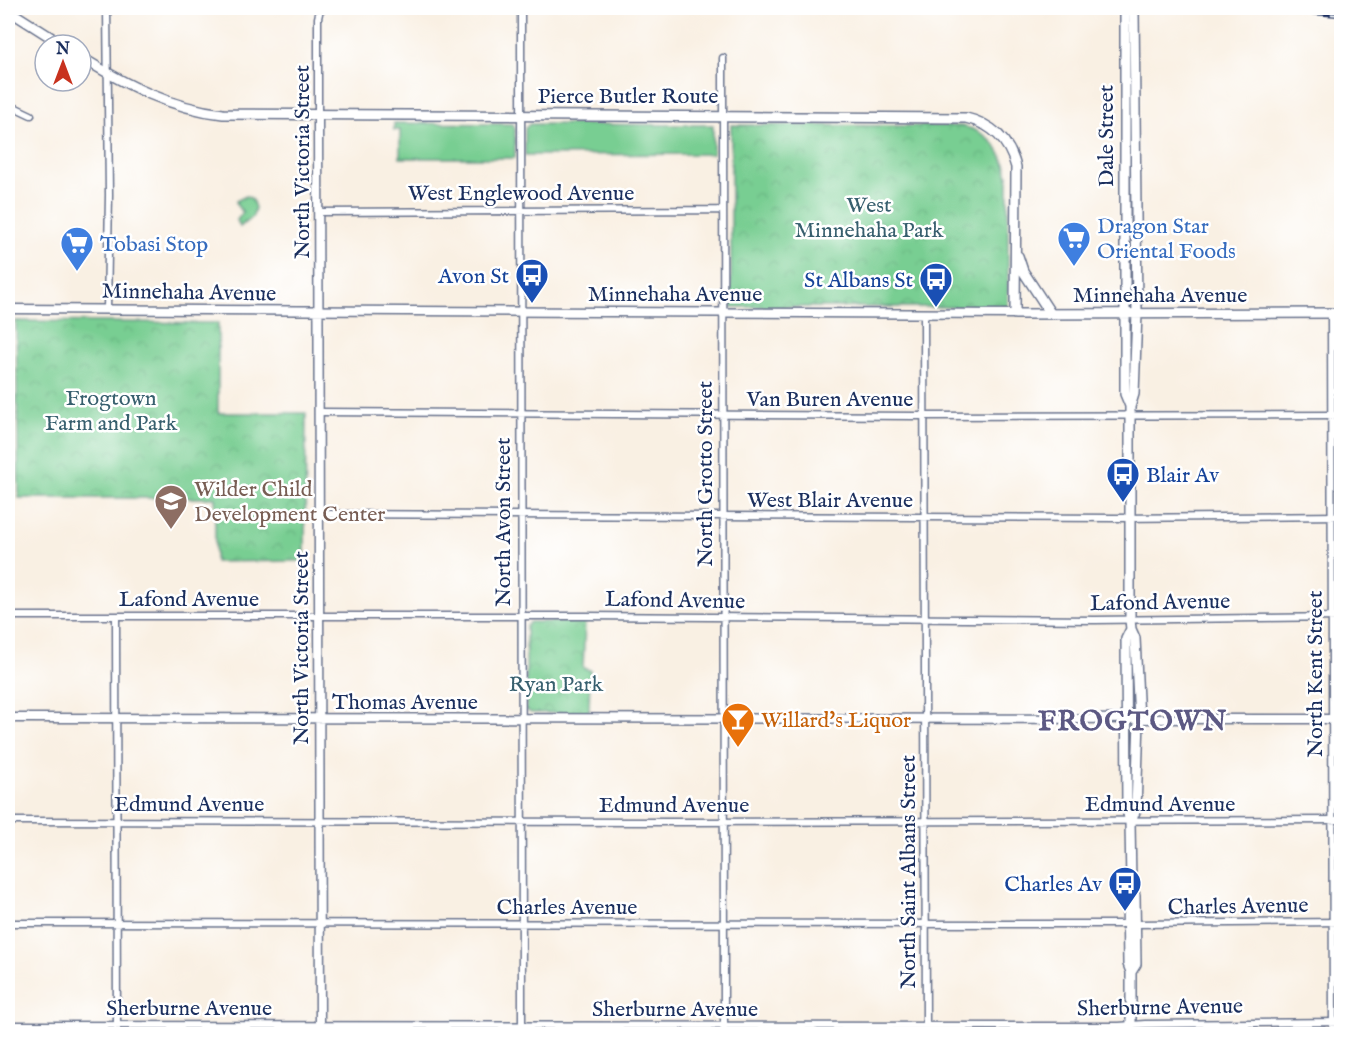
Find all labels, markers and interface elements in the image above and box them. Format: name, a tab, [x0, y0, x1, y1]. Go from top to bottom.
north arrow	[33, 33, 93, 93]
text: N	[55, 40, 70, 60]
street label: North Victoria Street	[289, 64, 317, 259]
street label: Pierce Butler Route	[538, 83, 718, 111]
street label: Dale Street	[1093, 84, 1121, 187]
street label: West Englewood Avenue	[408, 180, 634, 208]
park label: West Minnehaha Park	[794, 192, 944, 245]
place label: Dragon Star Oriental Foods	[1097, 213, 1236, 266]
supermarket icon: Dragon Star Oriental Foods	[1056, 220, 1092, 267]
supermarket icon: Tobasi Stop	[59, 225, 95, 272]
place label: Tobasi Stop	[100, 231, 208, 259]
bus stop icon: Avon St	[514, 257, 550, 304]
bus stop icon: St Albans St	[918, 261, 954, 308]
place label: Avon St	[437, 263, 509, 291]
place label: St Albans St	[804, 267, 913, 295]
street label: Minnehaha Avenue	[101, 277, 276, 309]
street label: Minnehaha Avenue	[588, 281, 762, 309]
street label: Minnehaha Avenue	[1073, 282, 1247, 310]
street label: North Grotto Street	[692, 380, 720, 567]
park label: Frogtown Farm and Park	[45, 385, 178, 438]
street label: Van Buren Avenue	[746, 386, 913, 414]
street label: North Avon Street	[490, 437, 518, 607]
bus stop icon: Blair Av	[1105, 456, 1141, 503]
place label: Blair Av	[1146, 462, 1219, 490]
place label: Wilder Child Development Center	[194, 476, 385, 529]
school or university icon: Wilder Child Development Center	[153, 483, 189, 530]
street label: West Blair Avenue	[747, 487, 913, 515]
street label: North Victoria Street	[288, 550, 316, 745]
street label: Lafond Avenue	[119, 586, 259, 614]
street label: Lafond Avenue	[605, 586, 745, 616]
street label: Lafond Avenue	[1090, 588, 1230, 618]
street label: North Kent Street	[1302, 590, 1330, 758]
park label: Ryan Park	[509, 671, 603, 699]
street label: Thomas Avenue	[332, 689, 478, 717]
bar icon: Willard's Liquor	[720, 701, 756, 748]
district label: FROGTOWN	[1038, 705, 1228, 740]
place label: Willard's Liquor	[761, 707, 911, 735]
street label: North Saint Albans Street	[895, 755, 923, 989]
street label: Edmund Avenue	[114, 791, 264, 819]
street label: Edmund Avenue	[1085, 791, 1235, 819]
street label: Edmund Avenue	[599, 792, 749, 820]
bus stop icon: Charles Av	[1107, 865, 1143, 912]
place label: Charles Av	[1004, 871, 1102, 899]
street label: Charles Avenue	[1167, 892, 1309, 922]
street label: Charles Avenue	[497, 894, 637, 922]
street label: Sherburne Avenue	[1077, 993, 1243, 1023]
street label: Sherburne Avenue	[106, 995, 272, 1023]
street label: Sherburne Avenue	[592, 996, 758, 1024]

